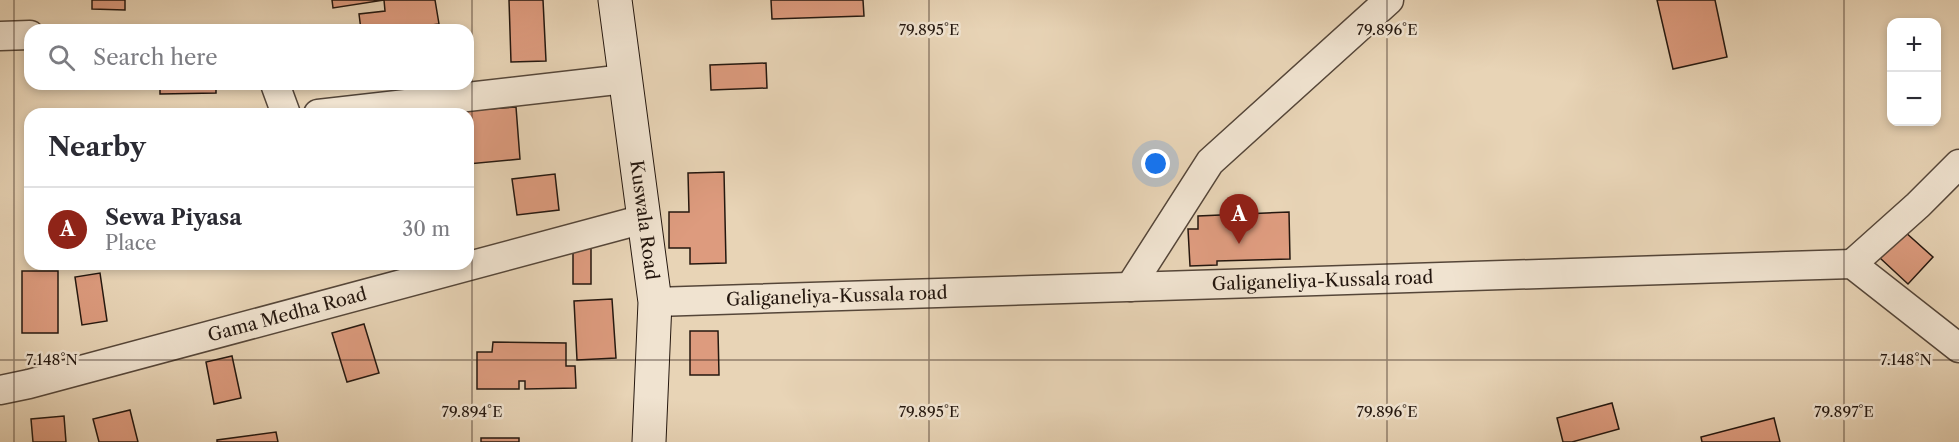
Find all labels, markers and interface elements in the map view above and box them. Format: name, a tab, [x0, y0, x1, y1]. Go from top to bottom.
map controls	[1887, 18, 1941, 126]
button: +	[1887, 18, 1941, 72]
text: 79.895°E	[899, 20, 959, 39]
text: 79.896°E	[1357, 20, 1417, 39]
search box	[24, 24, 474, 90]
icon: search	[45, 41, 78, 74]
text: Search here	[93, 44, 218, 71]
button: −	[1887, 72, 1941, 126]
text: Nearby	[48, 131, 146, 163]
your location	[1141, 149, 1170, 178]
street label: Kuswala Road	[625, 159, 663, 281]
pin: A	[1220, 194, 1258, 244]
text: Sewa Piyasa	[105, 204, 242, 231]
text: A	[60, 217, 75, 241]
text: 30 m	[402, 217, 450, 241]
text: Place	[105, 231, 156, 255]
street label: Galiganeliya-Kussala road	[1212, 266, 1434, 295]
street label: Galiganeliya-Kussala road	[726, 282, 948, 311]
street label: Gama Medha Road	[205, 283, 369, 347]
text: 7.148°N	[26, 350, 78, 369]
text: 7.148°N	[1880, 350, 1932, 369]
text: 79.894°E	[442, 402, 502, 421]
text: 79.895°E	[899, 402, 959, 421]
text: 79.896°E	[1357, 402, 1417, 421]
text: 79.897°E	[1814, 402, 1874, 421]

